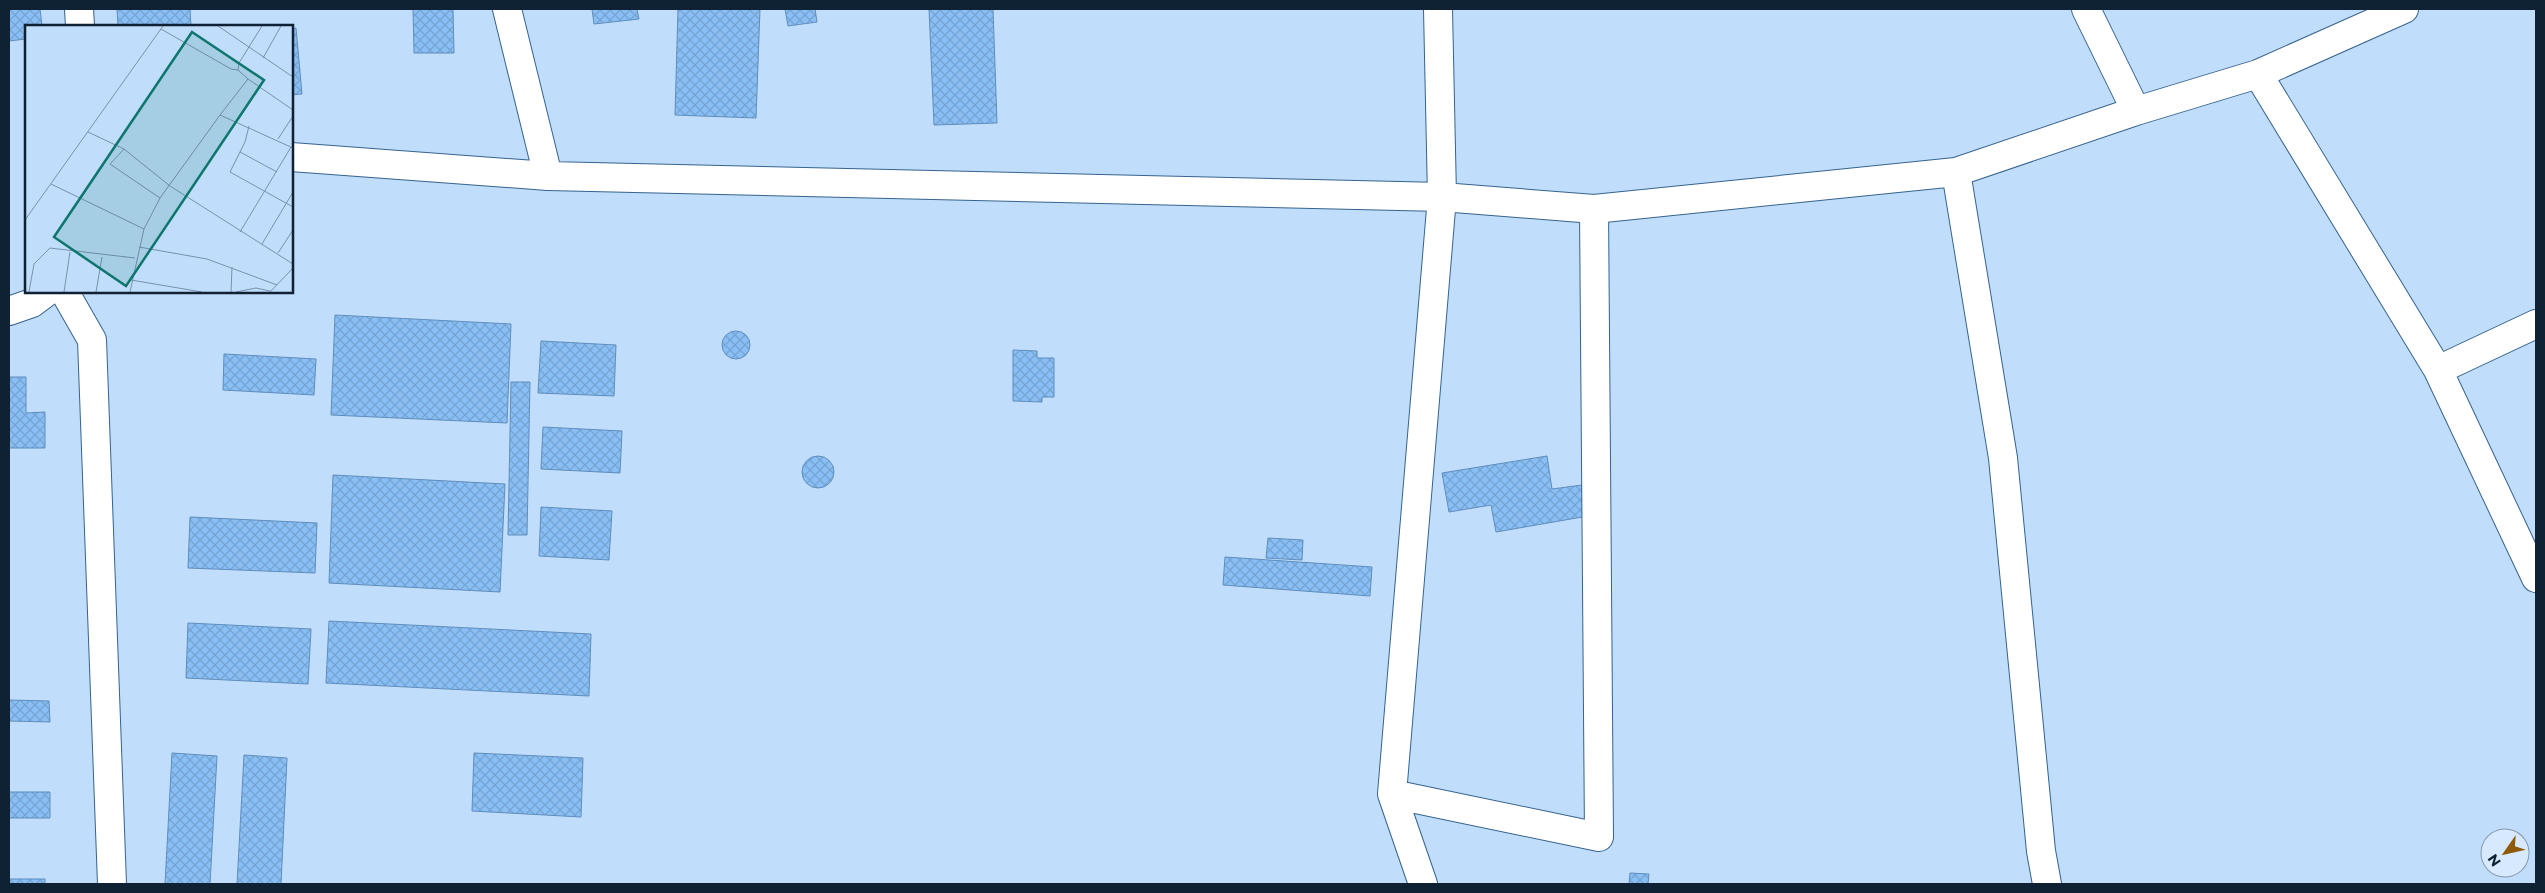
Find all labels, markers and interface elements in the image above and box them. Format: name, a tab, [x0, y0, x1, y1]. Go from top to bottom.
inset map	[25, 25, 292, 292]
north arrow	[2480, 828, 2530, 878]
text: N	[2484, 851, 2505, 870]

